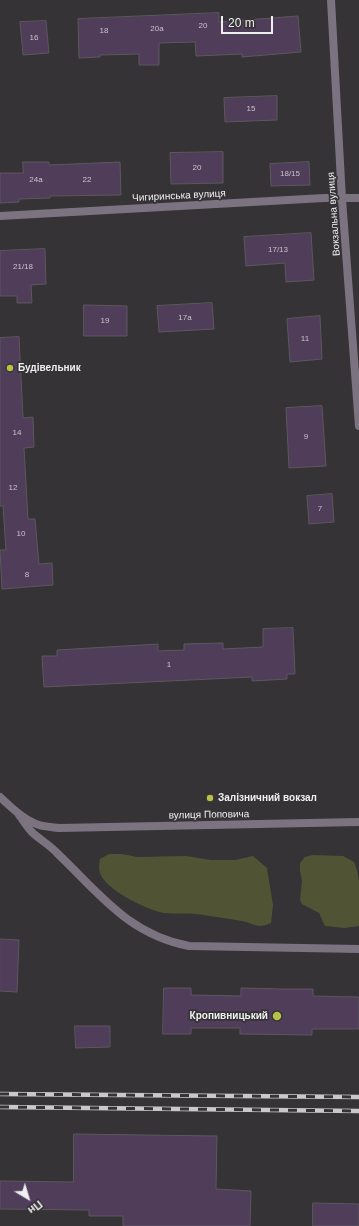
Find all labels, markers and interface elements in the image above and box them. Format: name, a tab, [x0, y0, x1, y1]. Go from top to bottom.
scale bar	[223, 8, 275, 34]
text: 20 m	[228, 16, 255, 30]
house number: 20	[199, 21, 207, 31]
house number: 20а	[150, 24, 164, 34]
house number: 18	[100, 26, 108, 36]
house number: 16	[30, 33, 38, 43]
house number: 15	[247, 104, 255, 114]
house number: 20	[193, 163, 201, 173]
house number: 18/15	[280, 169, 300, 179]
street label: Вокзальна вулиця	[325, 172, 343, 256]
house number: 24а	[29, 175, 43, 185]
house number: 22	[83, 175, 91, 185]
street label: Чигиринська вулиця	[132, 188, 226, 204]
house number: 17/13	[268, 245, 288, 255]
house number: 21/18	[13, 262, 33, 272]
house number: 17а	[178, 313, 192, 323]
house number: 19	[101, 316, 109, 326]
house number: 11	[301, 334, 309, 344]
place label: Будівельник	[18, 362, 81, 374]
marker: Будівельник	[5, 363, 15, 373]
house number: 14	[13, 428, 21, 438]
house number: 9	[304, 432, 308, 442]
house number: 12	[9, 483, 17, 493]
house number: 7	[318, 504, 322, 514]
house number: 10	[17, 529, 25, 539]
house number: 8	[25, 570, 29, 580]
house number: 1	[167, 660, 171, 670]
place label: Залізничний вокзал	[218, 792, 317, 804]
marker: Залізничний вокзал	[205, 793, 215, 803]
street label: вулиця Поповича	[169, 808, 249, 822]
place label: Кропивницький	[190, 1010, 268, 1022]
marker: Кропивницький	[271, 1010, 283, 1022]
north arrow	[8, 1178, 48, 1218]
text: Пн	[26, 1198, 45, 1217]

